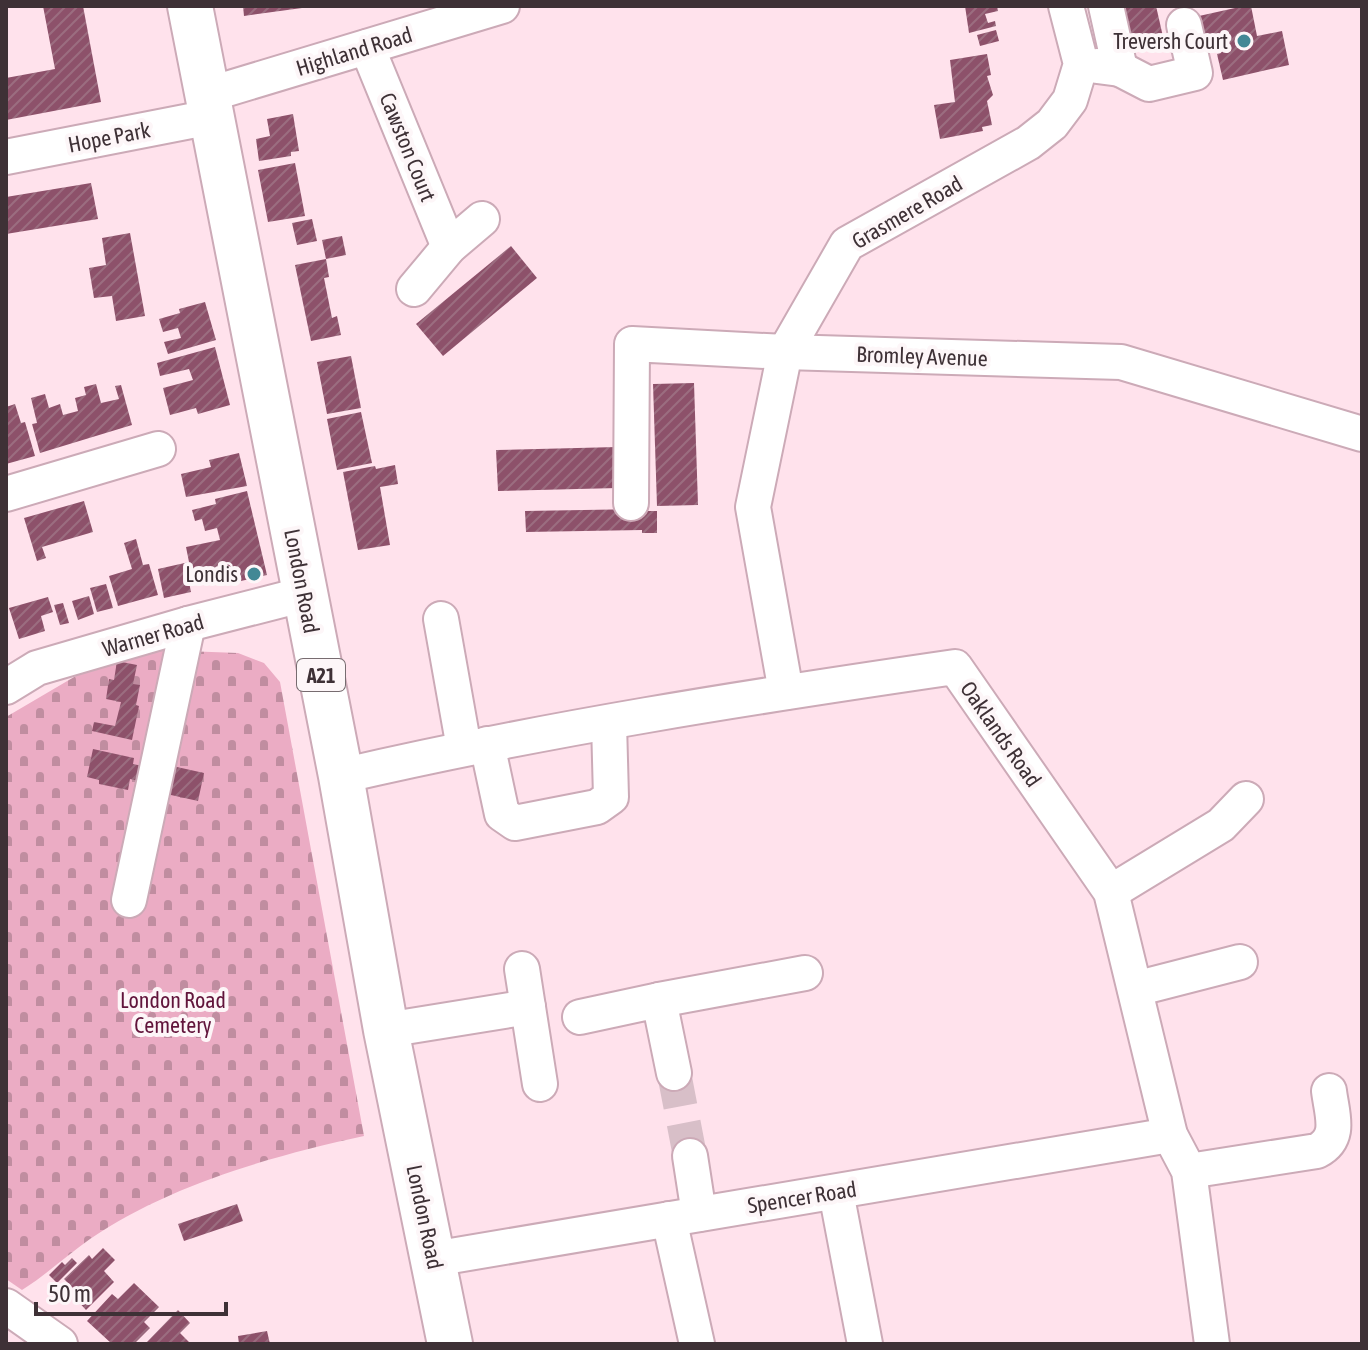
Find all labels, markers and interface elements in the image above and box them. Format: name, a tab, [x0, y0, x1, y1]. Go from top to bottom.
street label: Highland Road	[293, 21, 415, 81]
place label: Treversh Court	[1113, 28, 1228, 54]
marker: Treversh Court	[1235, 32, 1253, 50]
street label: Cawston Court	[374, 89, 442, 205]
street label: Hope Park	[66, 116, 153, 158]
street label: Grasmere Road	[847, 170, 967, 254]
street label: Bromley Avenue	[856, 341, 988, 371]
street label: London Road	[279, 527, 325, 635]
place label: Londis	[185, 561, 238, 587]
marker: Londis	[245, 565, 263, 583]
street label: Warner Road	[99, 608, 207, 662]
road number: A21	[297, 659, 345, 691]
street label: Oaklands Road	[955, 676, 1047, 792]
park label: London Road Cemetery	[120, 987, 226, 1038]
street label: London Road	[401, 1162, 449, 1272]
street label: Spencer Road	[746, 1176, 858, 1218]
scale bar	[36, 1266, 226, 1316]
text: 50 m	[48, 1280, 91, 1307]

